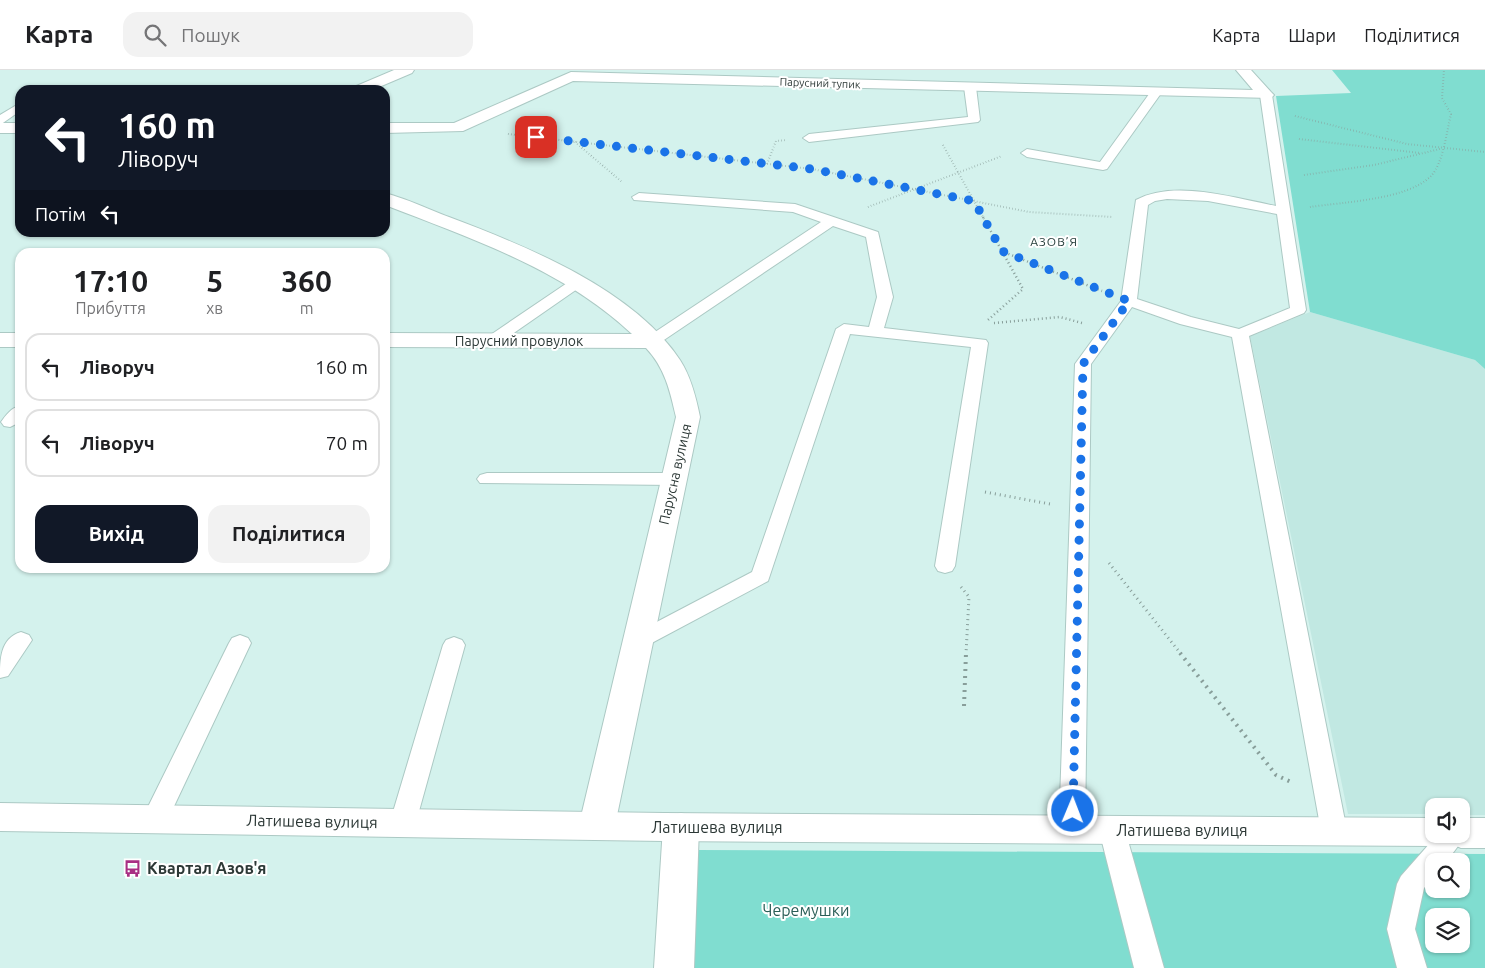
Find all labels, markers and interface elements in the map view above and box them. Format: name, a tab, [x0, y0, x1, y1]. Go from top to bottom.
search box	[123, 12, 473, 57]
text: Карта	[25, 21, 93, 48]
icon: search	[141, 21, 169, 49]
text: Пошук	[181, 24, 240, 46]
text: Карта	[1212, 25, 1260, 45]
text: Шари	[1288, 25, 1336, 45]
text: Поділитися	[1364, 25, 1460, 45]
street label: Парусний тупик	[779, 76, 861, 90]
icon: left	[35, 105, 100, 170]
text: 160 m	[118, 105, 216, 145]
pin	[515, 116, 557, 158]
icon: arrive	[522, 123, 550, 151]
text: Ліворуч	[118, 146, 199, 171]
icon: left	[96, 200, 124, 228]
text: Потім	[35, 203, 86, 225]
district label: АЗОВ’Я	[1030, 235, 1078, 248]
text: 17:10	[73, 264, 148, 298]
text: 5	[206, 264, 223, 298]
text: 360	[281, 264, 332, 298]
text: Прибуття	[75, 299, 146, 317]
text: хв	[206, 299, 223, 317]
text: m	[300, 299, 313, 317]
street label: Парусний провулок	[455, 333, 583, 349]
icon: left	[37, 353, 65, 381]
text: Ліворуч	[80, 356, 154, 378]
text: 160 m	[315, 356, 368, 378]
street label: Парусна вулиця	[656, 422, 694, 526]
icon: left	[37, 429, 65, 457]
text: Ліворуч	[80, 432, 154, 454]
text: 70 m	[326, 432, 368, 454]
button: Вихід	[35, 505, 198, 563]
button: Поділитися	[208, 505, 370, 563]
position arrow	[1046, 784, 1098, 836]
map controls	[1425, 798, 1470, 953]
button: sound	[1425, 798, 1470, 843]
street label: Латишева вулиця	[246, 811, 378, 831]
street label: Латишева вулиця	[651, 818, 783, 836]
street label: Латишева вулиця	[1116, 821, 1248, 839]
button: search	[1425, 853, 1470, 898]
bus stop icon: Квартал Азов'я	[123, 858, 143, 878]
place label: Квартал Азов'я	[147, 859, 266, 877]
park label: Черемушки	[763, 901, 849, 919]
button: layers	[1425, 908, 1470, 953]

